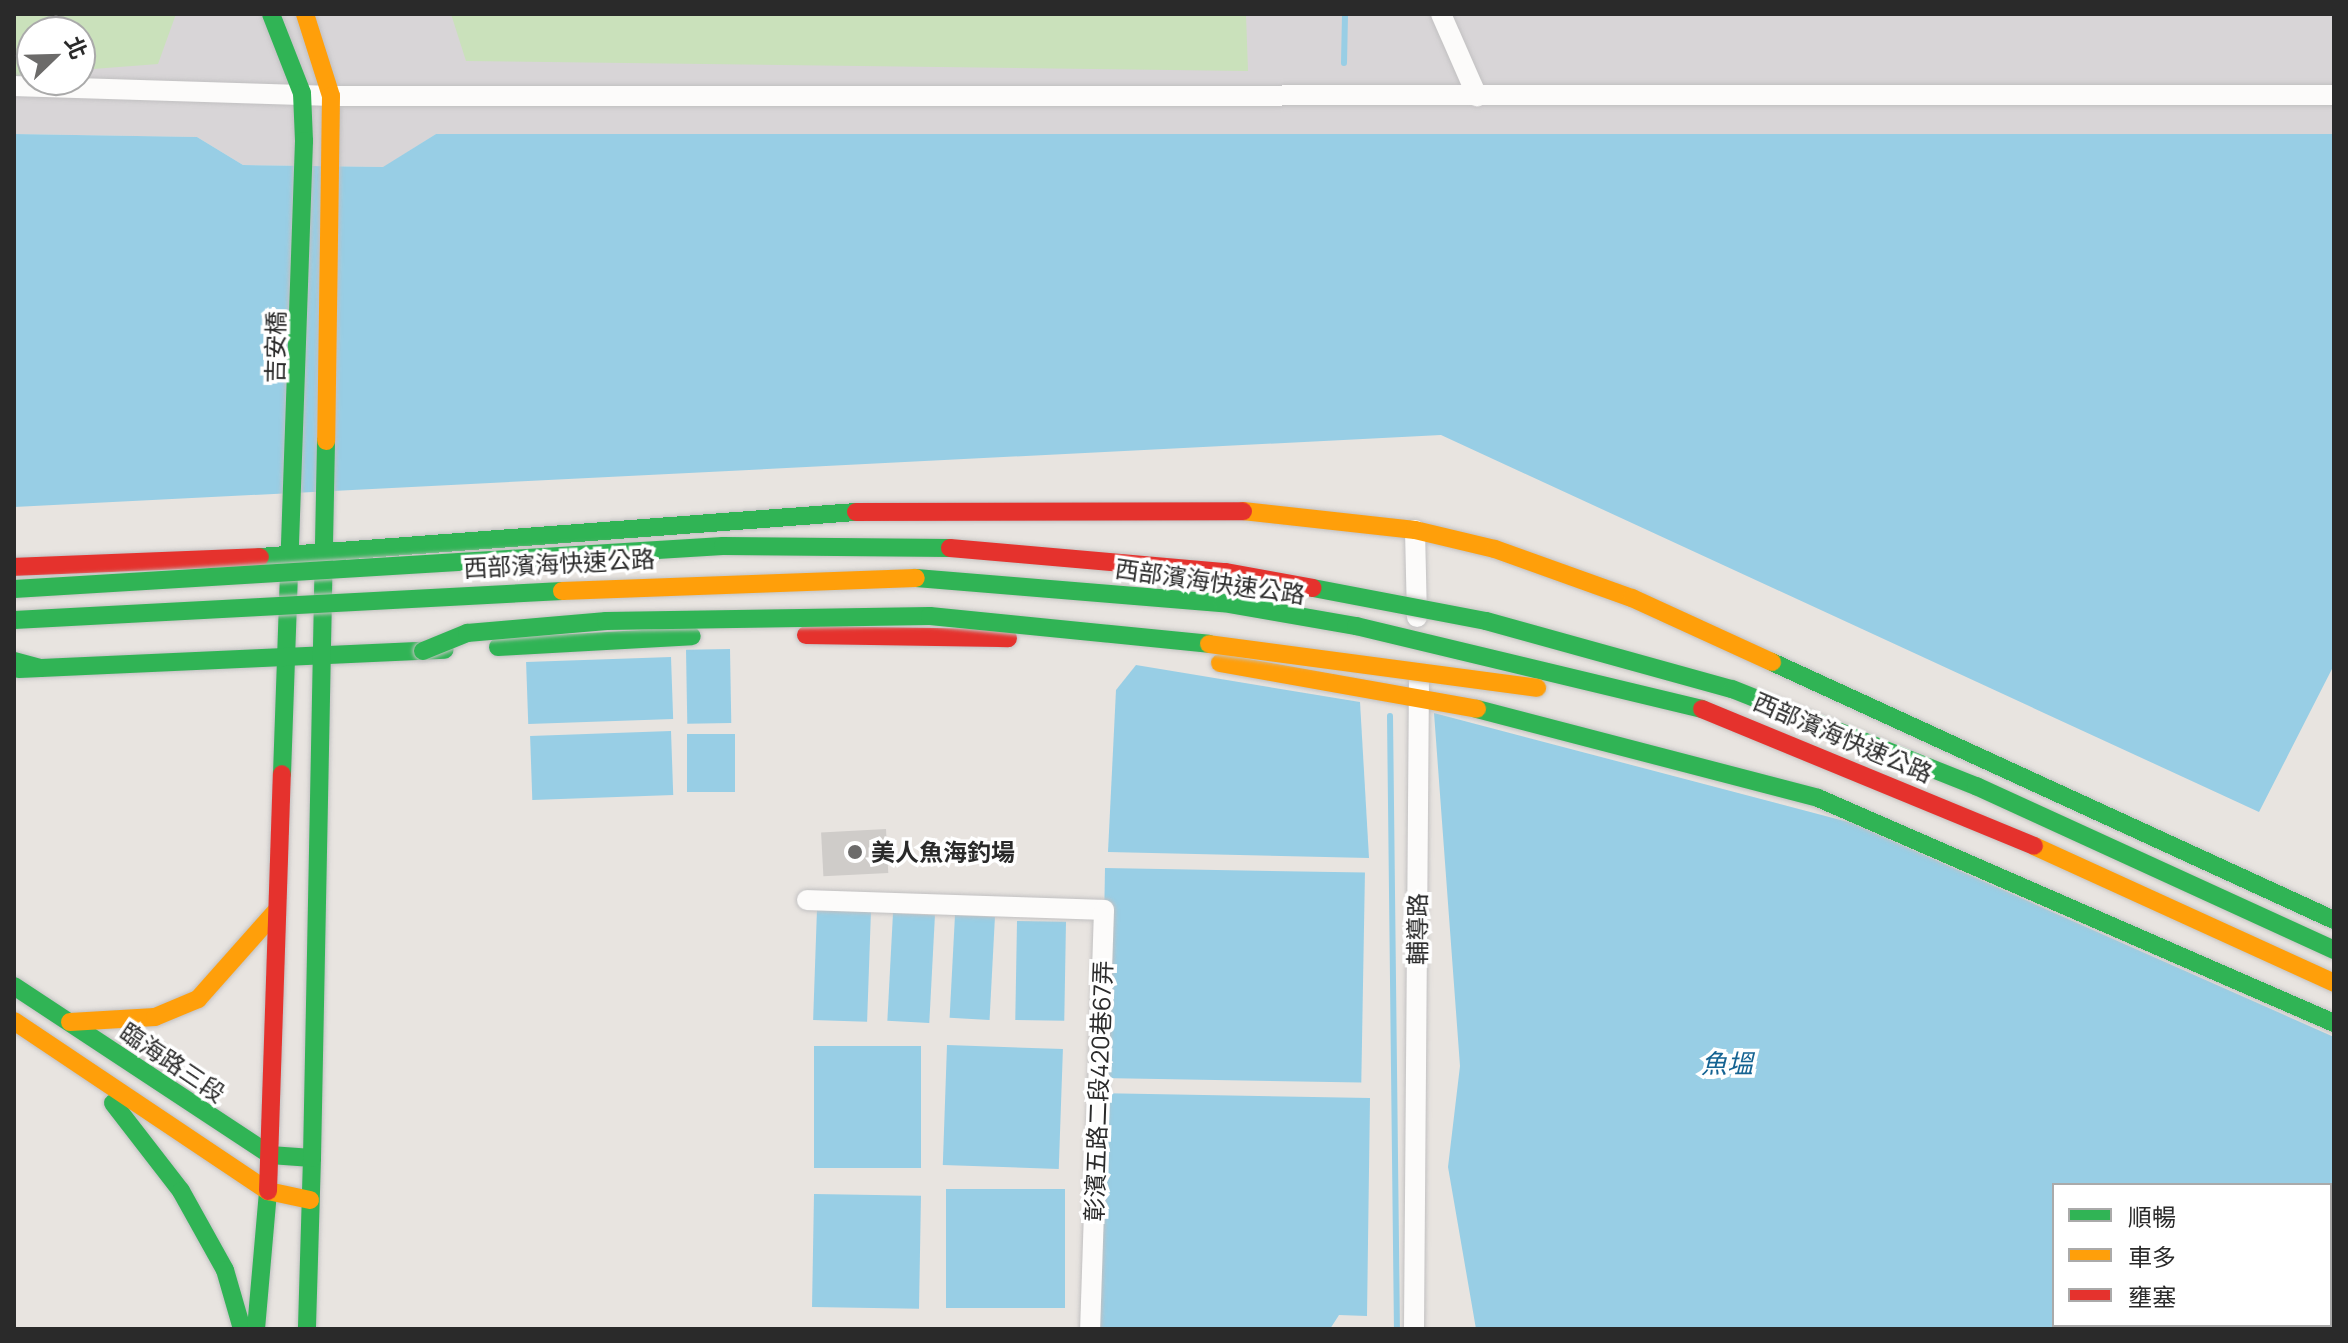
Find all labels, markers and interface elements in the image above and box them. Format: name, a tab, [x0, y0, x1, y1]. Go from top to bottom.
north arrow	[16, 16, 96, 96]
text: 北	[58, 31, 94, 63]
street label: 吉安橋	[260, 311, 290, 383]
street label: 西部濱海快速公路	[462, 544, 656, 582]
street label: 西部濱海快速公路	[1113, 553, 1307, 609]
street label: 西部濱海快速公路	[1749, 686, 1937, 788]
place label: 美人魚海釣場	[871, 838, 1015, 866]
marker: 美人魚海釣場	[846, 843, 864, 861]
street label: 輔導路	[1403, 893, 1431, 965]
street label: 彰濱五路二段420巷67弄	[1079, 960, 1117, 1222]
street label: 臨海路三段	[115, 1017, 231, 1107]
water label: 魚塭	[1701, 1048, 1753, 1080]
legend	[2052, 1183, 2332, 1327]
text: 順暢	[2128, 1200, 2176, 1233]
text: 車多	[2128, 1240, 2176, 1273]
text: 壅塞	[2128, 1280, 2176, 1313]

